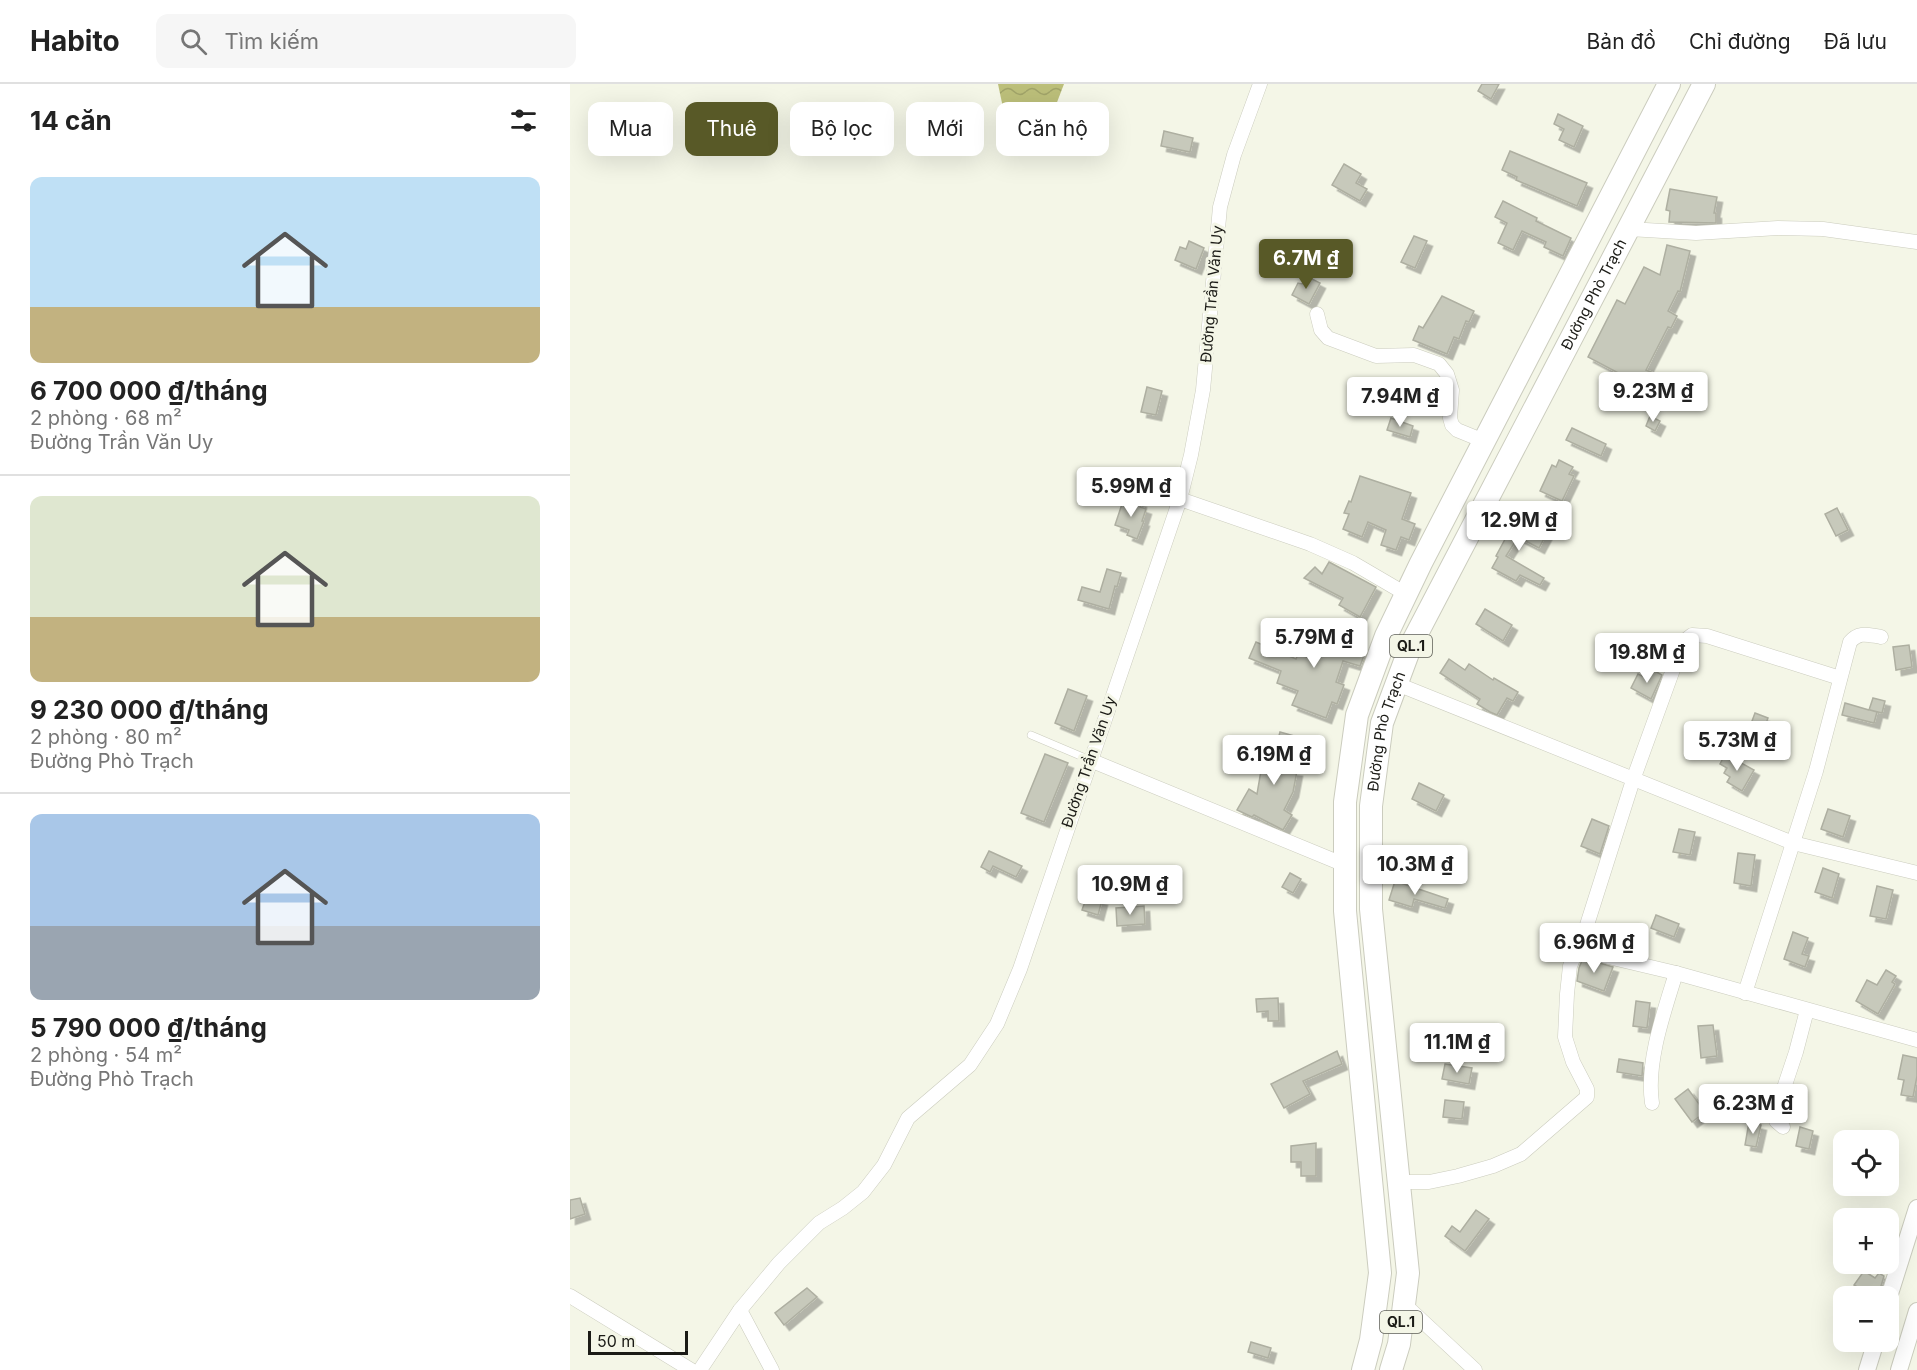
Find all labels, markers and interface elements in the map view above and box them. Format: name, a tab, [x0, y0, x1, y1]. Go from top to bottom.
search box	[156, 14, 576, 68]
text: Habito	[30, 24, 120, 58]
icon: search	[177, 25, 210, 58]
text: Tìm kiếm	[225, 28, 319, 54]
text: Bản đồ	[1587, 29, 1656, 54]
text: Chỉ đường	[1689, 29, 1791, 54]
text: Đã lưu	[1824, 29, 1887, 54]
chip: Mua	[588, 102, 673, 156]
chip: Thuê	[685, 102, 778, 156]
chip: Bộ lọc	[790, 102, 894, 156]
chip: Mới	[906, 102, 984, 156]
chip: Căn hộ	[996, 102, 1109, 156]
icon: filters	[507, 104, 540, 137]
text: 14 căn	[30, 105, 112, 136]
icon: home	[231, 216, 339, 324]
street label: Đường Trần Văn Uy	[1196, 224, 1227, 363]
street label: Đường Phò Trạch	[1557, 235, 1630, 353]
pin: 6.7M ₫	[1257, 239, 1355, 290]
text: 6.7M ₫	[1273, 246, 1339, 270]
pin: 9.23M ₫	[1598, 372, 1708, 423]
text: 6 700 000 ₫/tháng	[30, 375, 268, 406]
pin: 7.94M ₫	[1345, 377, 1455, 428]
text: 9.23M ₫	[1613, 379, 1693, 403]
text: 7.94M ₫	[1361, 384, 1439, 408]
text: 2 phòng · 68 m²	[30, 406, 182, 430]
text: Đường Trần Văn Uy	[30, 430, 213, 454]
pin: 5.99M ₫	[1076, 467, 1186, 518]
text: 5.99M ₫	[1091, 474, 1171, 498]
pin: 12.9M ₫	[1464, 501, 1574, 552]
text: 12.9M ₫	[1481, 508, 1557, 532]
icon: home	[231, 535, 339, 643]
pin: 5.79M ₫	[1259, 618, 1369, 669]
text: 5.79M ₫	[1275, 625, 1353, 649]
pin: 19.8M ₫	[1592, 633, 1702, 684]
road number: QL.1	[1390, 635, 1432, 657]
text: 19.8M ₫	[1609, 640, 1685, 664]
street label: Đường Phò Trạch	[1363, 669, 1409, 792]
street label: Đường Trần Văn Uy	[1057, 693, 1120, 830]
text: 9 230 000 ₫/tháng	[30, 694, 269, 725]
pin: 5.73M ₫	[1682, 721, 1792, 772]
text: 2 phòng · 80 m²	[30, 725, 182, 749]
text: 5.73M ₫	[1698, 728, 1776, 752]
pin: 6.19M ₫	[1219, 735, 1329, 786]
text: 6.19M ₫	[1237, 742, 1311, 766]
text: Đường Phò Trạch	[30, 749, 194, 773]
pin: 10.3M ₫	[1360, 845, 1470, 896]
text: 10.3M ₫	[1377, 852, 1453, 876]
icon: home	[231, 853, 339, 961]
pin: 10.9M ₫	[1075, 865, 1185, 916]
text: 10.9M ₫	[1092, 872, 1168, 896]
pin: 6.96M ₫	[1539, 923, 1649, 974]
text: 6.96M ₫	[1554, 930, 1634, 954]
text: 5 790 000 ₫/tháng	[30, 1012, 267, 1043]
pin: 11.1M ₫	[1402, 1023, 1512, 1074]
text: 11.1M ₫	[1424, 1030, 1490, 1054]
text: 2 phòng · 54 m²	[30, 1043, 182, 1067]
text: Đường Phò Trạch	[30, 1067, 194, 1091]
pin: 6.23M ₫	[1698, 1084, 1808, 1135]
text: 6.23M ₫	[1713, 1091, 1793, 1115]
map controls	[1833, 1130, 1899, 1352]
button: locate	[1833, 1130, 1899, 1196]
button: +	[1833, 1208, 1899, 1274]
button: −	[1833, 1286, 1899, 1352]
road number: QL.1	[1380, 1311, 1422, 1333]
scale bar	[588, 1328, 688, 1356]
text: 50 m	[597, 1331, 635, 1351]

